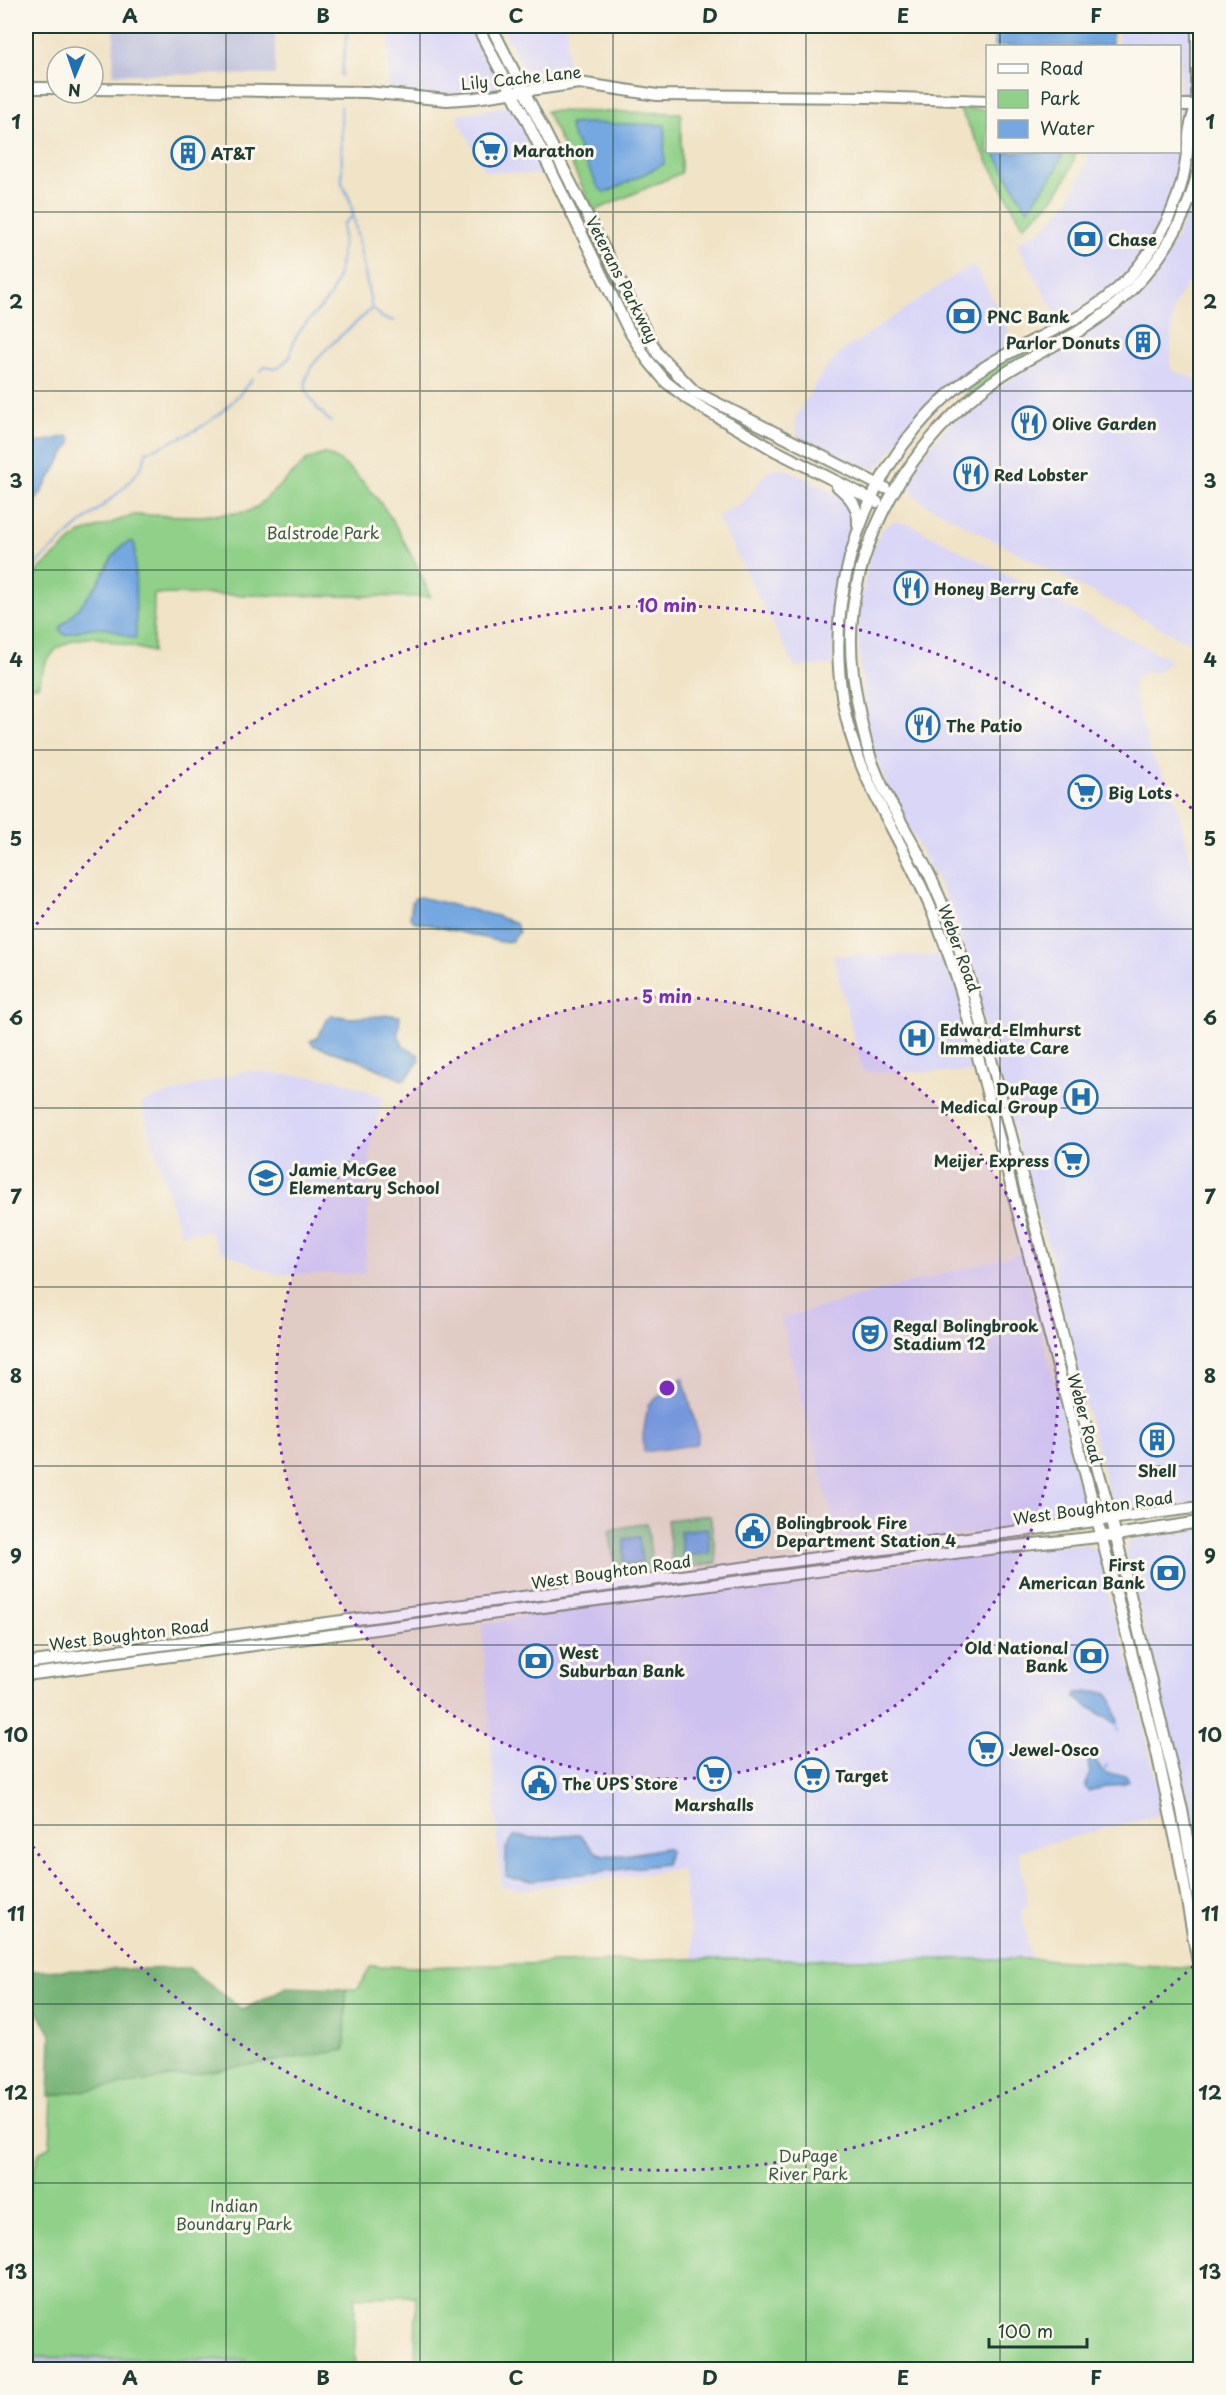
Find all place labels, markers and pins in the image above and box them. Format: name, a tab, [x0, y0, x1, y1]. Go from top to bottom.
supermarket icon: Marathon	[472, 132, 508, 168]
building icon: AT&T	[170, 135, 206, 171]
place label: Marathon	[513, 138, 594, 162]
place label: AT&T	[211, 141, 255, 165]
bank icon: Chase	[1067, 221, 1103, 257]
place label: Chase	[1108, 227, 1157, 251]
bank icon: PNC Bank	[946, 298, 982, 334]
place label: PNC Bank	[987, 304, 1070, 328]
building icon: Parlor Donuts	[1125, 324, 1161, 360]
place label: Parlor Donuts	[1006, 330, 1120, 354]
restaurant icon: Olive Garden	[1011, 405, 1047, 441]
place label: Olive Garden	[1052, 411, 1157, 435]
restaurant icon: Red Lobster	[953, 456, 989, 492]
place label: Red Lobster	[994, 462, 1089, 486]
restaurant icon: Honey Berry Cafe	[893, 570, 929, 606]
place label: Honey Berry Cafe	[934, 576, 1079, 600]
restaurant icon: The Patio	[905, 707, 941, 743]
place label: The Patio	[946, 713, 1022, 737]
supermarket icon: Big Lots	[1067, 774, 1103, 810]
place label: Big Lots	[1108, 780, 1172, 804]
place label: Edward-Elmhurst Immediate Care	[940, 1017, 1082, 1059]
hospital icon: Edward-Elmhurst Immediate Care	[899, 1020, 935, 1056]
place label: DuPage Medical Group	[940, 1076, 1058, 1118]
hospital icon: DuPage Medical Group	[1063, 1079, 1099, 1115]
supermarket icon: Meijer Express	[1054, 1142, 1090, 1178]
place label: Meijer Express	[934, 1148, 1049, 1172]
place label: Jamie McGee Elementary School	[289, 1157, 440, 1199]
school or university icon: Jamie McGee Elementary School	[248, 1160, 284, 1196]
place label: Regal Bolingbrook Stadium 12	[893, 1313, 1039, 1355]
theatre icon: Regal Bolingbrook Stadium 12	[852, 1316, 888, 1352]
centre of rings	[657, 1378, 677, 1398]
building icon: Shell	[1139, 1422, 1175, 1458]
place label: Shell	[1138, 1458, 1176, 1482]
place label: Bolingbrook Fire Department Station 4	[776, 1510, 956, 1552]
public building icon: Bolingbrook Fire Department Station 4	[735, 1513, 771, 1549]
place label: First American Bank	[1018, 1552, 1145, 1594]
bank icon: First American Bank	[1150, 1555, 1186, 1591]
place label: Old National Bank	[964, 1635, 1068, 1677]
bank icon: Old National Bank	[1073, 1638, 1109, 1674]
place label: West Suburban Bank	[559, 1640, 685, 1682]
bank icon: West Suburban Bank	[518, 1643, 554, 1679]
supermarket icon: Jewel-Osco	[968, 1731, 1004, 1767]
place label: Jewel-Osco	[1009, 1737, 1099, 1761]
supermarket icon: Marshalls	[696, 1756, 732, 1792]
supermarket icon: Target	[794, 1757, 830, 1793]
place label: Target	[835, 1763, 889, 1787]
public building icon: The UPS Store	[521, 1765, 557, 1801]
place label: The UPS Store	[562, 1771, 678, 1795]
place label: Marshalls	[674, 1792, 754, 1816]

